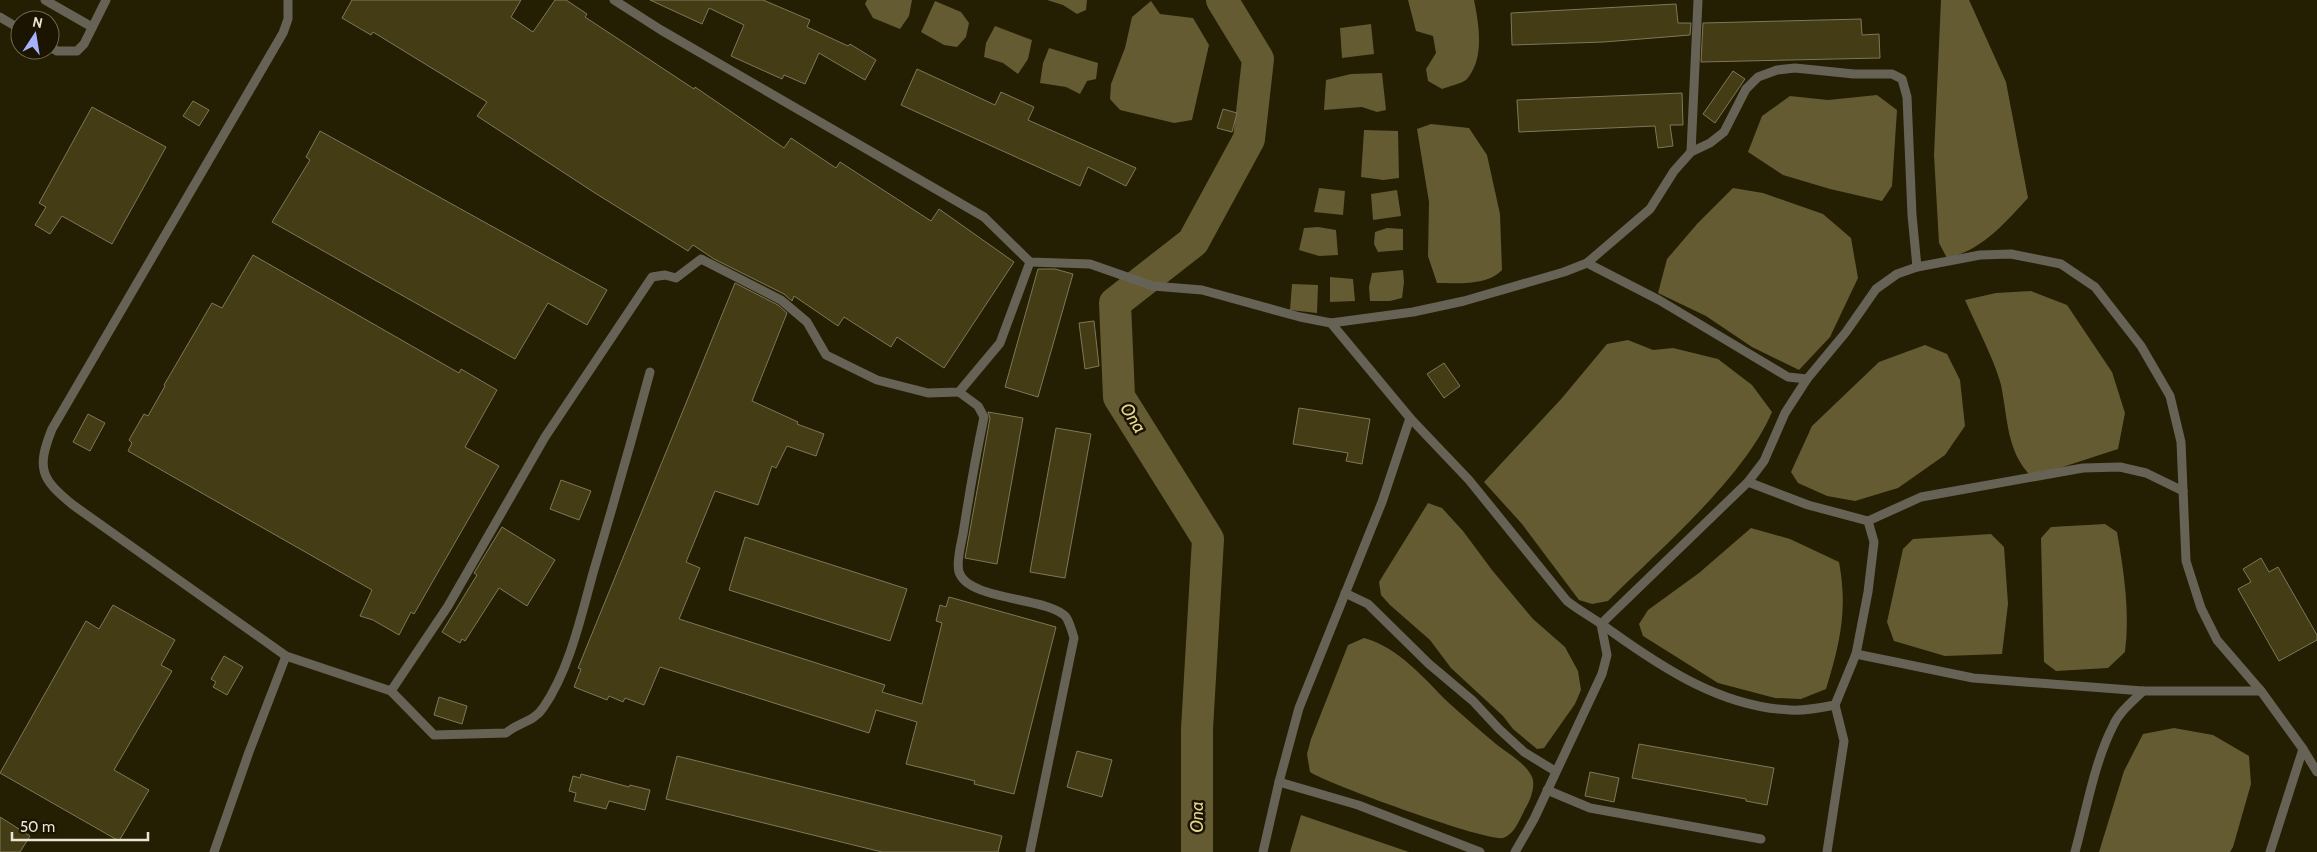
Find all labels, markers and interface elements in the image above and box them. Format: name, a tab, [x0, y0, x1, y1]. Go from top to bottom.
north arrow	[10, 10, 60, 60]
text: N	[31, 12, 44, 32]
water label: Ona	[1115, 399, 1151, 437]
water label: Ona	[1186, 801, 1208, 833]
scale bar	[12, 810, 149, 842]
text: 50 m	[20, 818, 55, 836]

